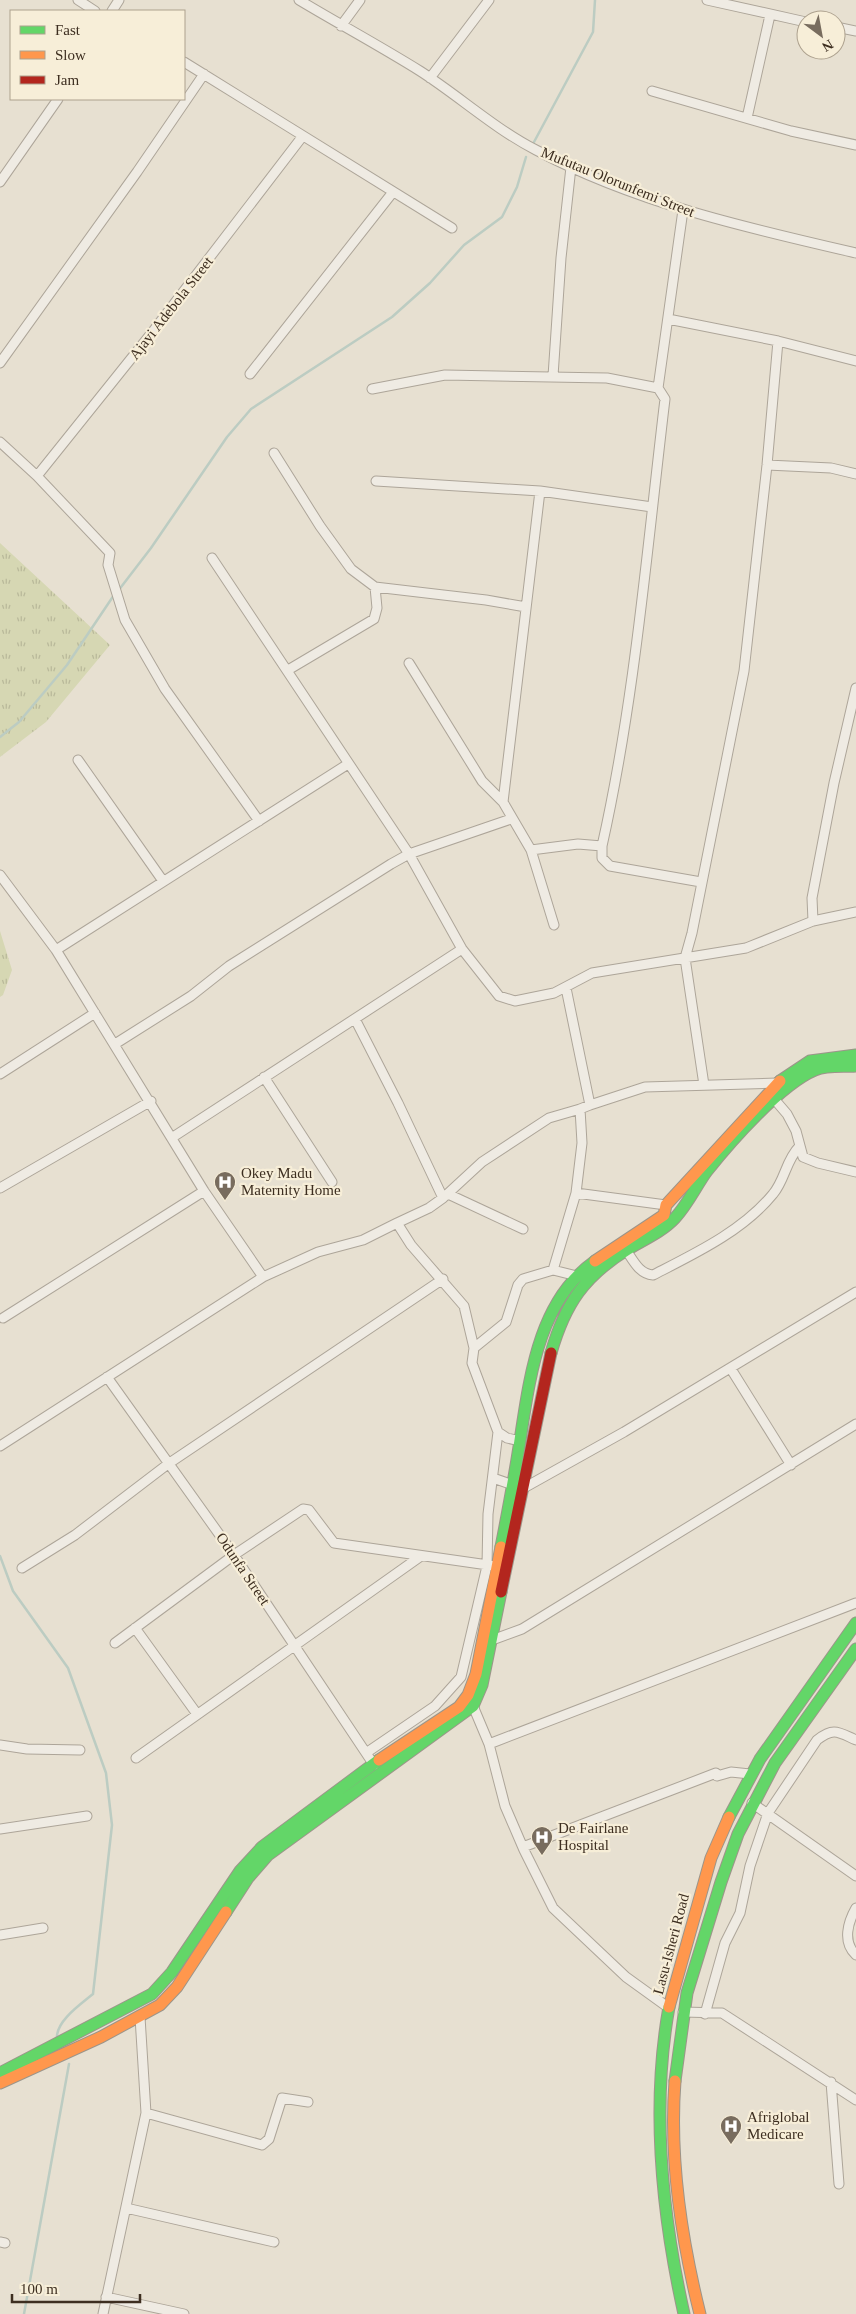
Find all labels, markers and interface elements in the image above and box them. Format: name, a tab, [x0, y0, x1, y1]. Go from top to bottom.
legend	[10, 10, 185, 100]
north arrow	[796, 10, 846, 60]
text: Fast	[55, 22, 81, 38]
text: N	[819, 37, 836, 55]
text: Slow	[55, 47, 86, 63]
text: Jam	[55, 72, 79, 88]
street label: Mufutau Olorunfemi Street	[539, 144, 698, 220]
street label: Ajayi Adebola Street	[126, 253, 217, 362]
place label: Okey Madu Maternity Home	[241, 1165, 341, 1198]
hospital icon: Okey Madu Maternity Home	[213, 1170, 237, 1201]
street label: Odunfa Street	[213, 1530, 274, 1609]
place label: De Fairlane Hospital	[558, 1820, 629, 1853]
hospital icon: De Fairlane Hospital	[530, 1825, 554, 1856]
street label: Lasu-Isheri Road	[650, 1891, 692, 1996]
place label: Afriglobal Medicare	[747, 2109, 809, 2142]
hospital icon: Afriglobal Medicare	[719, 2114, 743, 2145]
scale bar	[12, 2272, 140, 2304]
text: 100 m	[20, 2281, 58, 2297]

